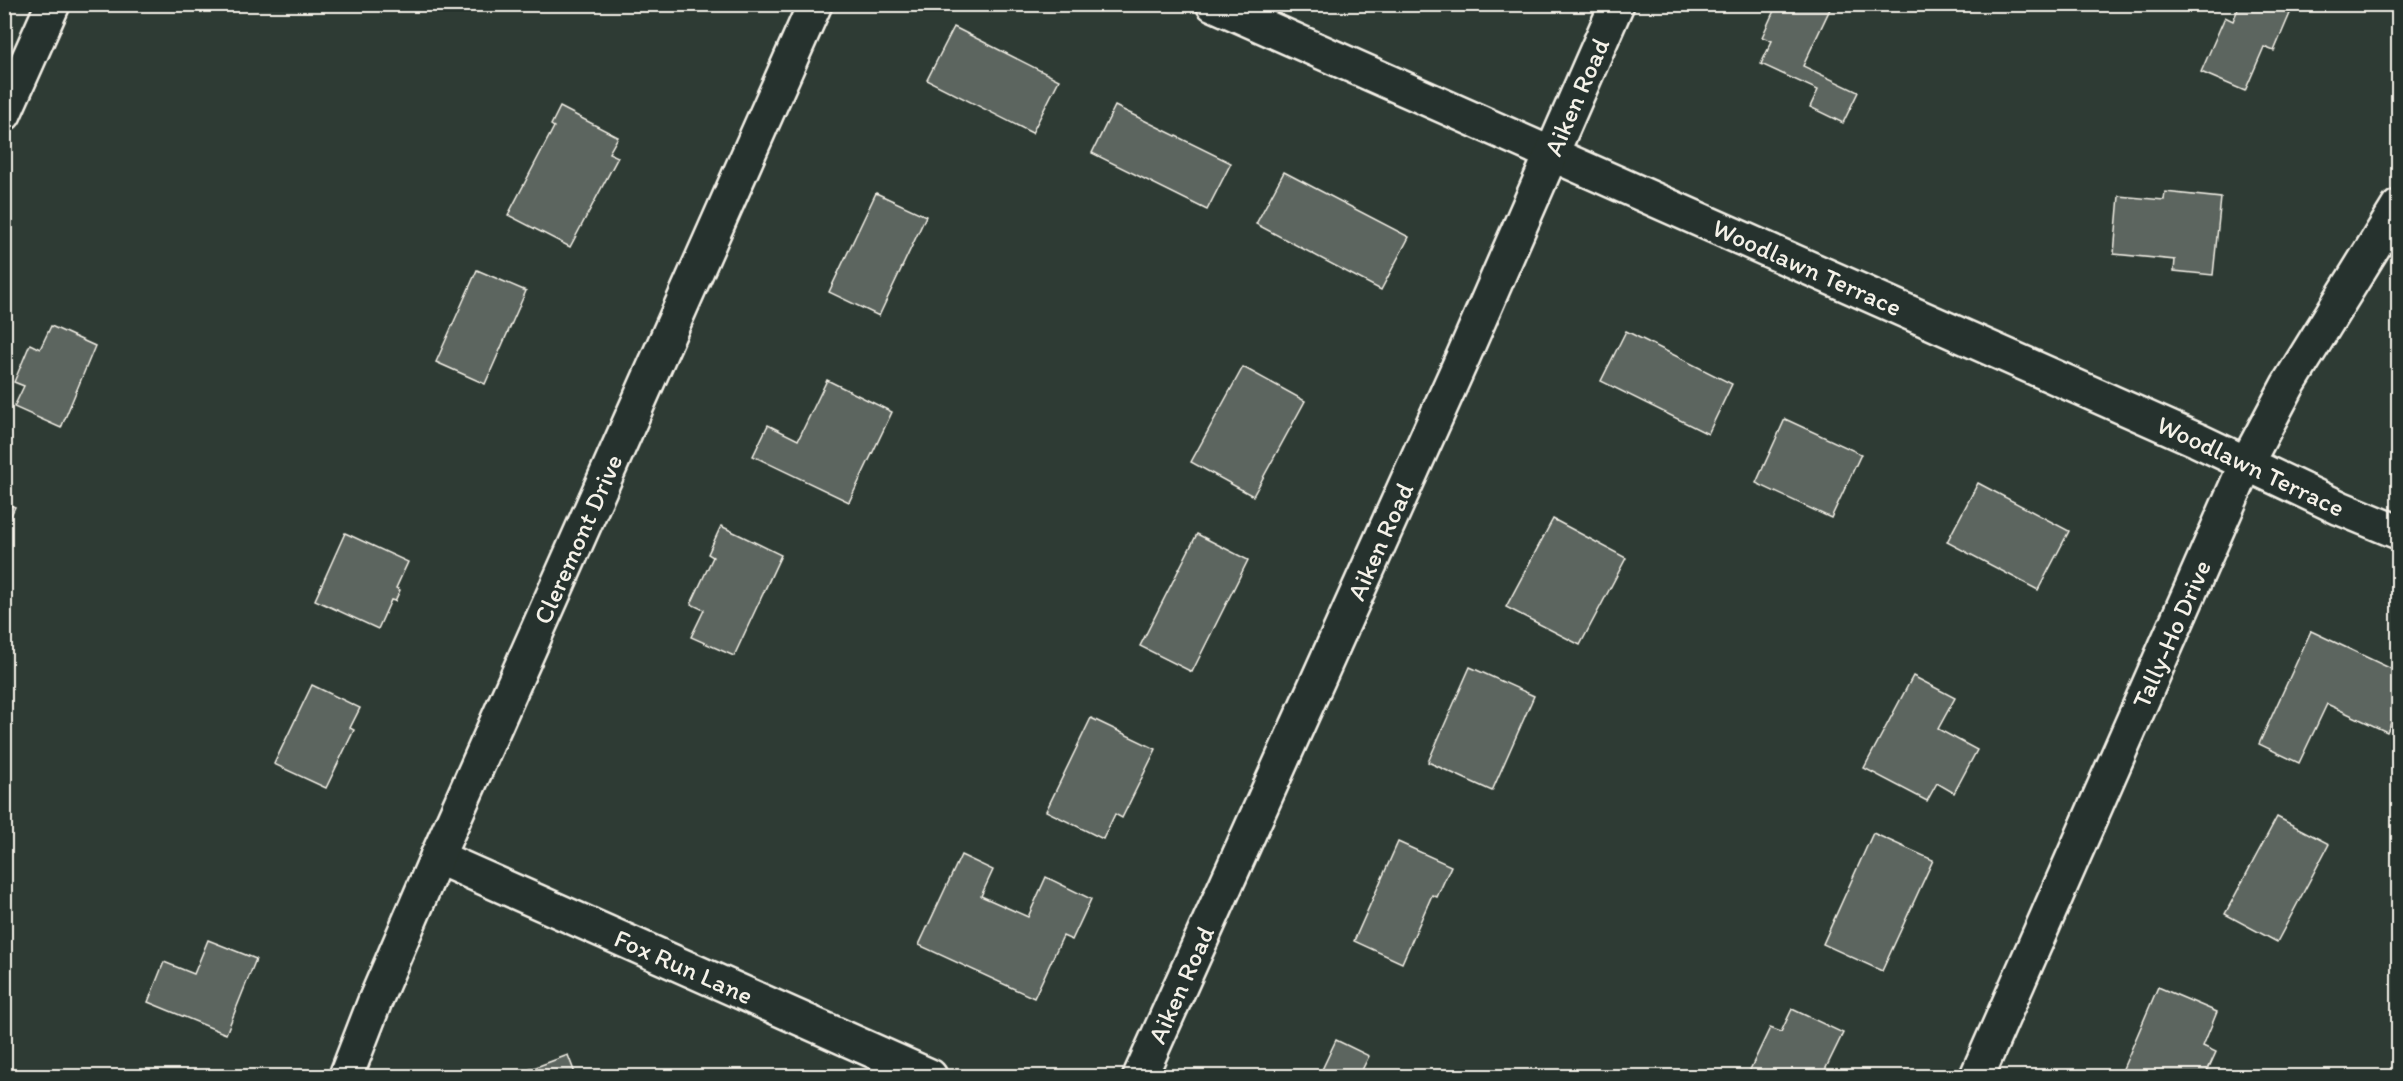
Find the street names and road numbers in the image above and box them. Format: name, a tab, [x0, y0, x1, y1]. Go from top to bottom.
street label: Aiken Road	[1537, 33, 1616, 161]
street label: Woodlawn Terrace	[1708, 211, 1907, 323]
street label: Woodlawn Terrace	[2152, 408, 2350, 524]
street label: Cleremont Drive	[526, 449, 630, 629]
street label: Aiken Road	[1340, 478, 1420, 605]
street label: Tally-Ho Drive	[2125, 555, 2218, 713]
street label: Aiken Road	[1141, 921, 1221, 1049]
street label: Fox Run Lane	[609, 922, 758, 1011]

